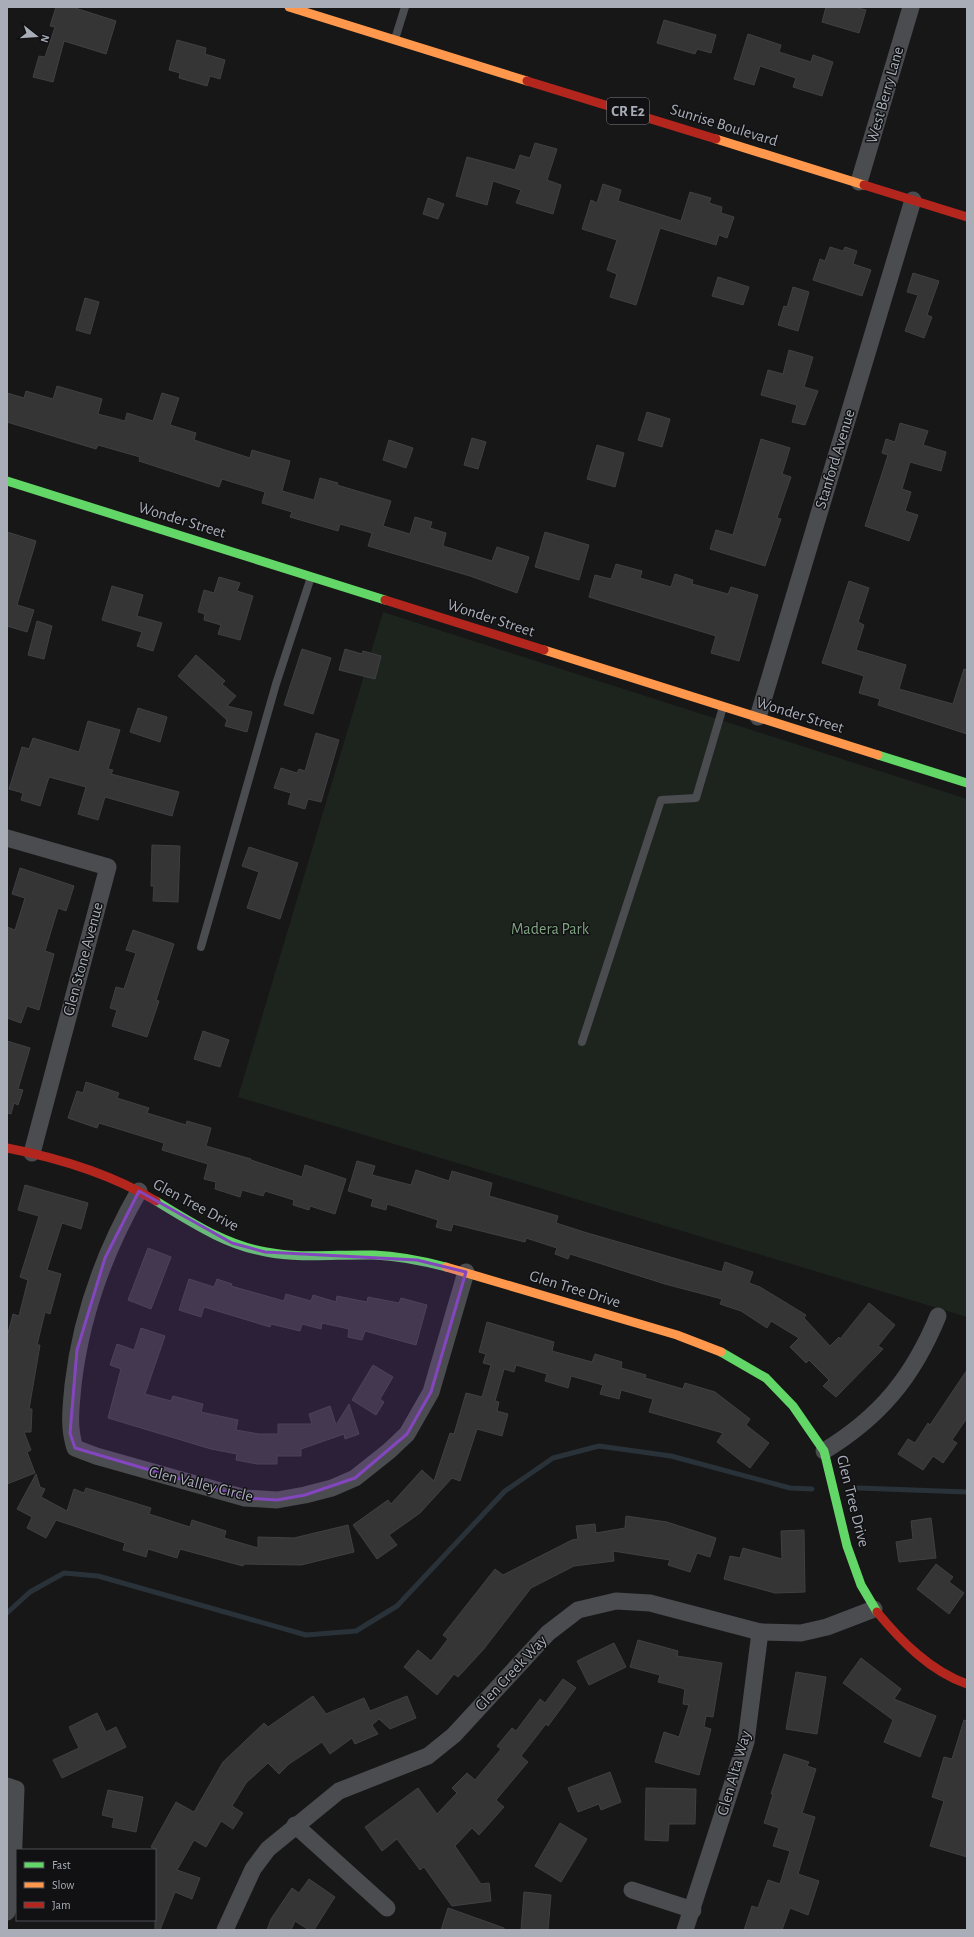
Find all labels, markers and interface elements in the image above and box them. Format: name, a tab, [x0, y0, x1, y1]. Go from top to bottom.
north arrow	[16, 16, 56, 56]
text: N	[39, 34, 51, 44]
street label: West Berry Lane	[864, 45, 907, 146]
road number: CR E2	[607, 98, 649, 124]
street label: Sunrise Boulevard	[668, 101, 780, 149]
street label: Stanford Avenue	[812, 407, 858, 511]
street label: Wonder Street	[136, 499, 228, 541]
street label: Wonder Street	[445, 596, 537, 640]
street label: Wonder Street	[754, 694, 846, 736]
street label: Glen Stone Avenue	[60, 901, 106, 1017]
park label: Madera Park	[511, 921, 590, 937]
street label: Glen Tree Drive	[151, 1176, 241, 1234]
street label: Glen Tree Drive	[528, 1268, 622, 1310]
street label: Glen Tree Drive	[834, 1453, 872, 1549]
street label: Glen Valley Circle	[147, 1463, 255, 1506]
street label: Glen Creek Way	[472, 1632, 551, 1715]
street label: Glen Alta Way	[714, 1729, 755, 1818]
legend	[16, 1849, 156, 1921]
text: Fast	[52, 1859, 71, 1871]
text: Slow	[52, 1879, 74, 1891]
text: Jam	[52, 1899, 71, 1911]

